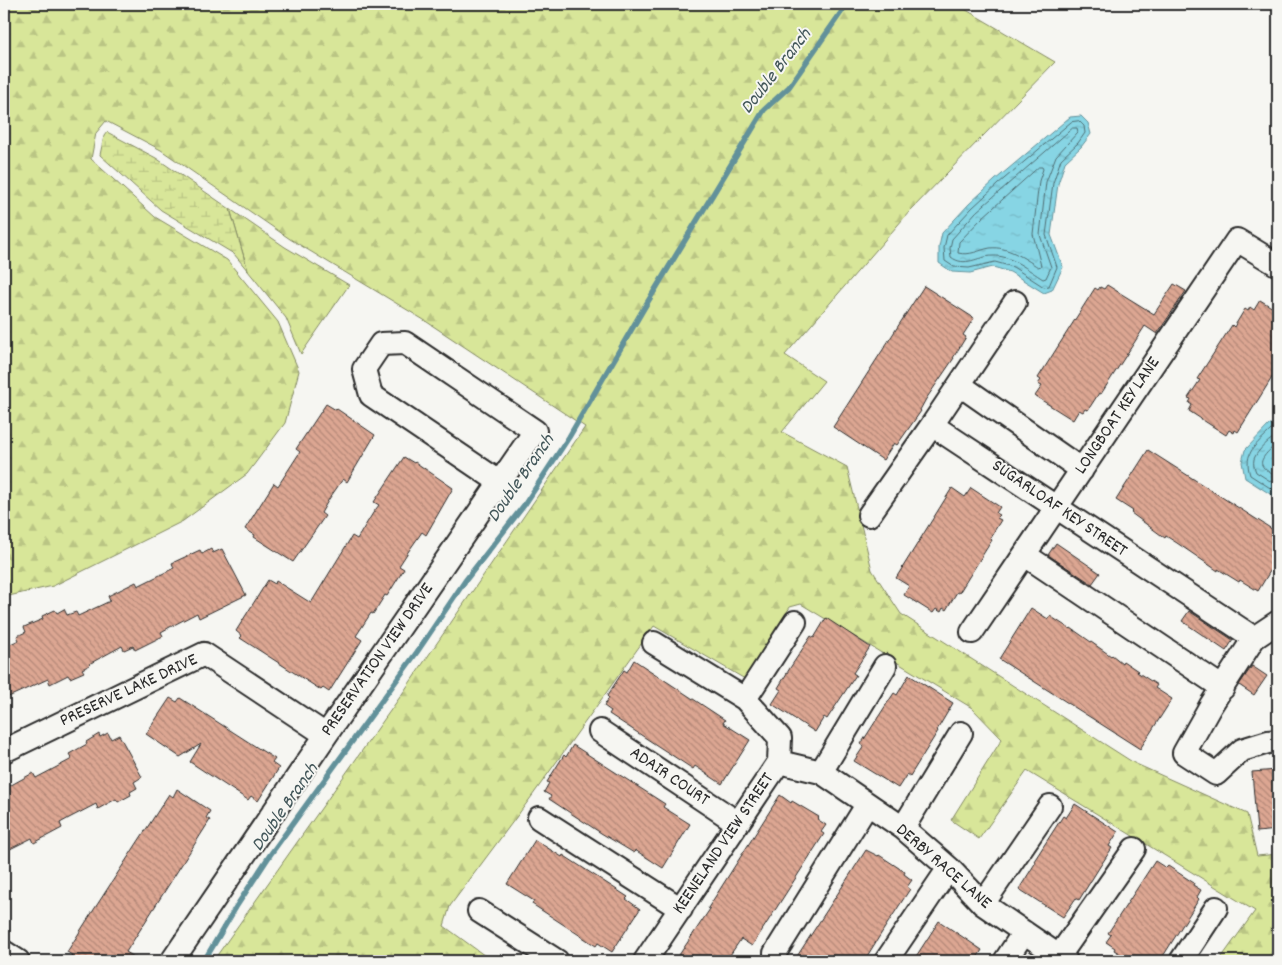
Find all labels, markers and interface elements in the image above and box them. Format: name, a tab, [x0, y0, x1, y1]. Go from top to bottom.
water label: Double Branch	[735, 22, 820, 120]
street label: LONGBOAT KEY LANE	[1069, 352, 1167, 480]
water label: Double Branch	[482, 428, 563, 529]
street label: SUGARLOAF KEY STREET	[986, 454, 1132, 564]
street label: PRESERVATION VIEW DRIVE	[316, 578, 440, 742]
street label: PRESERVE LAKE DRIVE	[56, 648, 202, 734]
street label: ADAIR COURT	[624, 741, 714, 813]
water label: Double Branch	[246, 757, 327, 858]
street label: KEENELAND VIEW STREET	[667, 768, 781, 920]
street label: DERBY RACE LANE	[890, 818, 996, 916]

